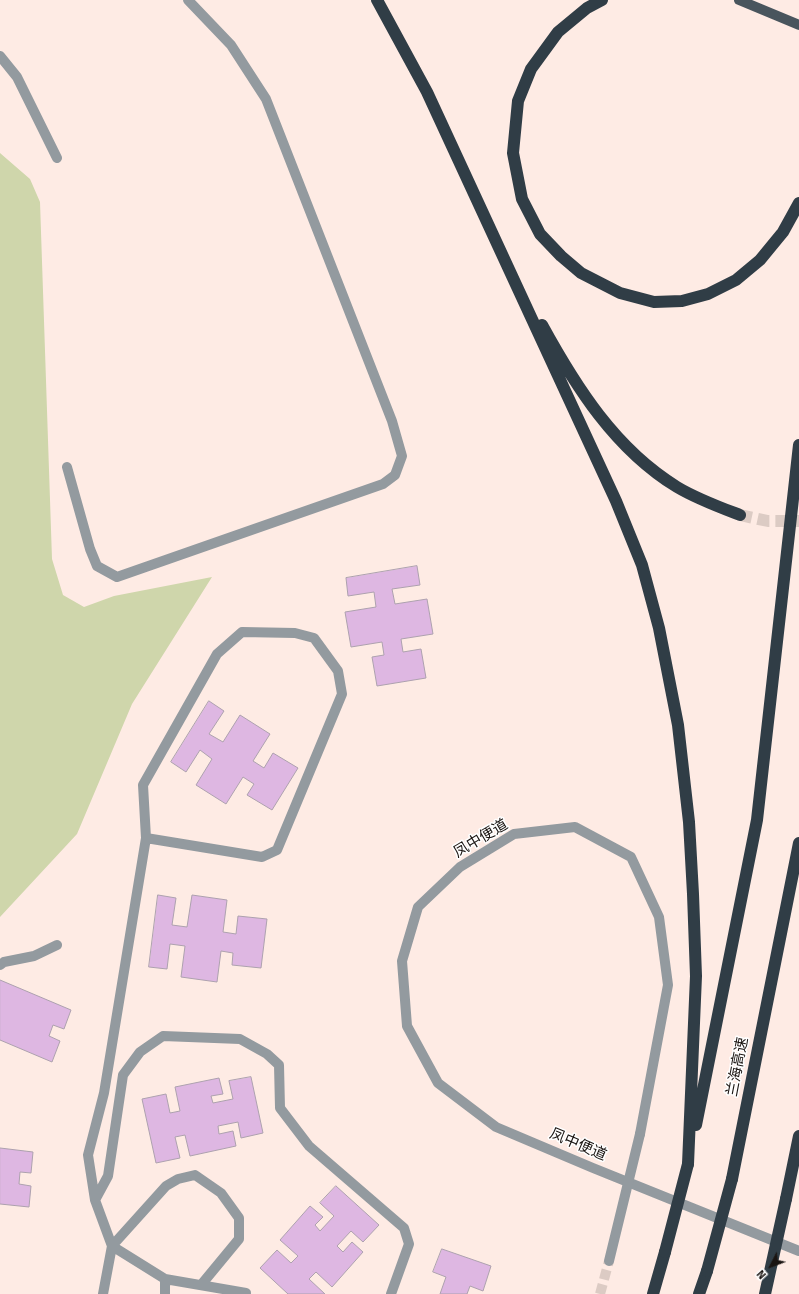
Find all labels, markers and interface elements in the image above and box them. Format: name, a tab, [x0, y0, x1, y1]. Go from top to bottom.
street label: 凤中便道	[451, 816, 511, 862]
street label: 兰海高速	[723, 1036, 753, 1098]
street label: 凤中便道	[547, 1125, 609, 1165]
north arrow	[751, 1246, 791, 1286]
text: N	[754, 1267, 769, 1282]

